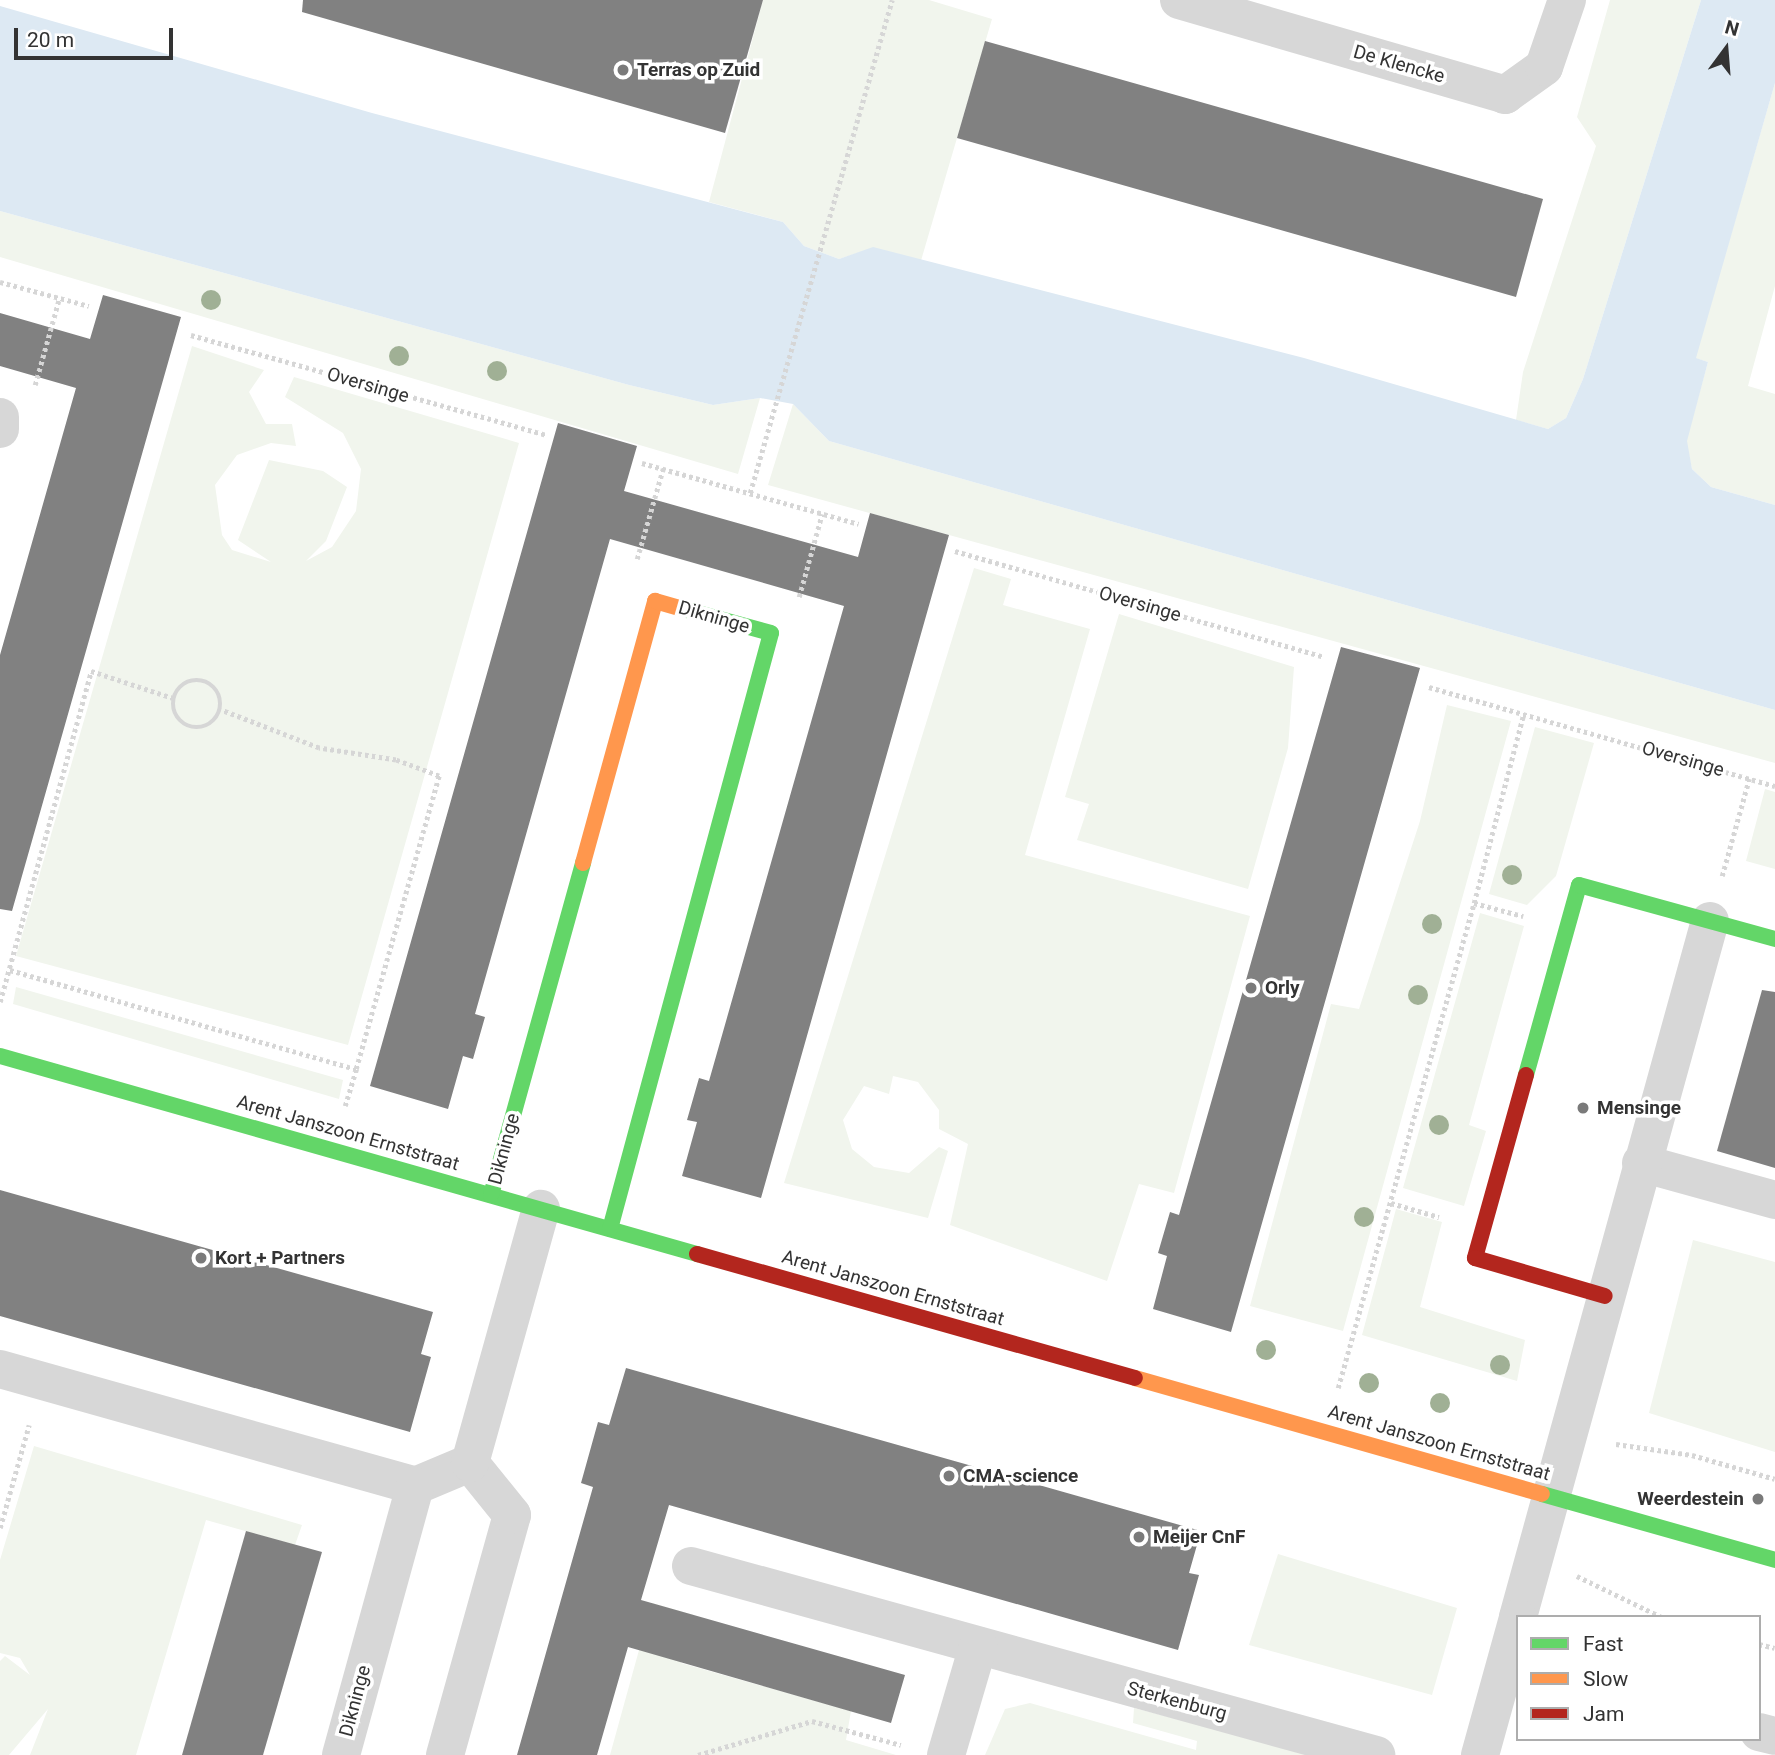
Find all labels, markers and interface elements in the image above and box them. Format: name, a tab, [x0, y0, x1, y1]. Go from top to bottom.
scale bar	[18, 14, 177, 58]
north arrow	[1691, 14, 1761, 84]
text: N	[1722, 15, 1742, 41]
text: 20 m	[27, 28, 74, 52]
street label: De Klencke	[1351, 40, 1447, 88]
place label: Terras op Zuid	[637, 59, 760, 81]
marker: Terras op Zuid	[615, 62, 631, 78]
street label: Oversinge	[324, 362, 412, 408]
street label: Oversinge	[1096, 581, 1184, 627]
street label: Dikninge	[676, 596, 752, 638]
street label: Oversinge	[1639, 736, 1727, 782]
place label: Orly	[1265, 977, 1300, 999]
marker: Orly	[1243, 980, 1259, 996]
street label: Arent Janszoon Ernststraat	[234, 1090, 462, 1176]
place label: Mensinge	[1597, 1097, 1681, 1119]
marker: Mensinge	[1575, 1100, 1591, 1116]
street label: Dikninge	[484, 1111, 524, 1187]
street label: Arent Janszoon Ernststraat	[779, 1245, 1007, 1331]
place label: Kort + Partners	[215, 1247, 345, 1269]
marker: Kort + Partners	[193, 1250, 209, 1266]
street label: Arent Janszoon Ernststraat	[1325, 1400, 1553, 1486]
place label: CMA-science	[963, 1465, 1078, 1487]
marker: CMA-science	[941, 1468, 957, 1484]
place label: Weerdestein	[1637, 1488, 1744, 1510]
marker: Weerdestein	[1750, 1491, 1766, 1507]
place label: Meijer CnF	[1153, 1526, 1245, 1548]
marker: Meijer CnF	[1131, 1529, 1147, 1545]
legend	[1516, 1615, 1761, 1741]
text: Fast	[1583, 1632, 1623, 1656]
street label: Dikninge	[335, 1663, 375, 1739]
text: Slow	[1583, 1667, 1628, 1691]
street label: Sterkenburg	[1125, 1677, 1229, 1725]
text: Jam	[1583, 1702, 1624, 1726]

